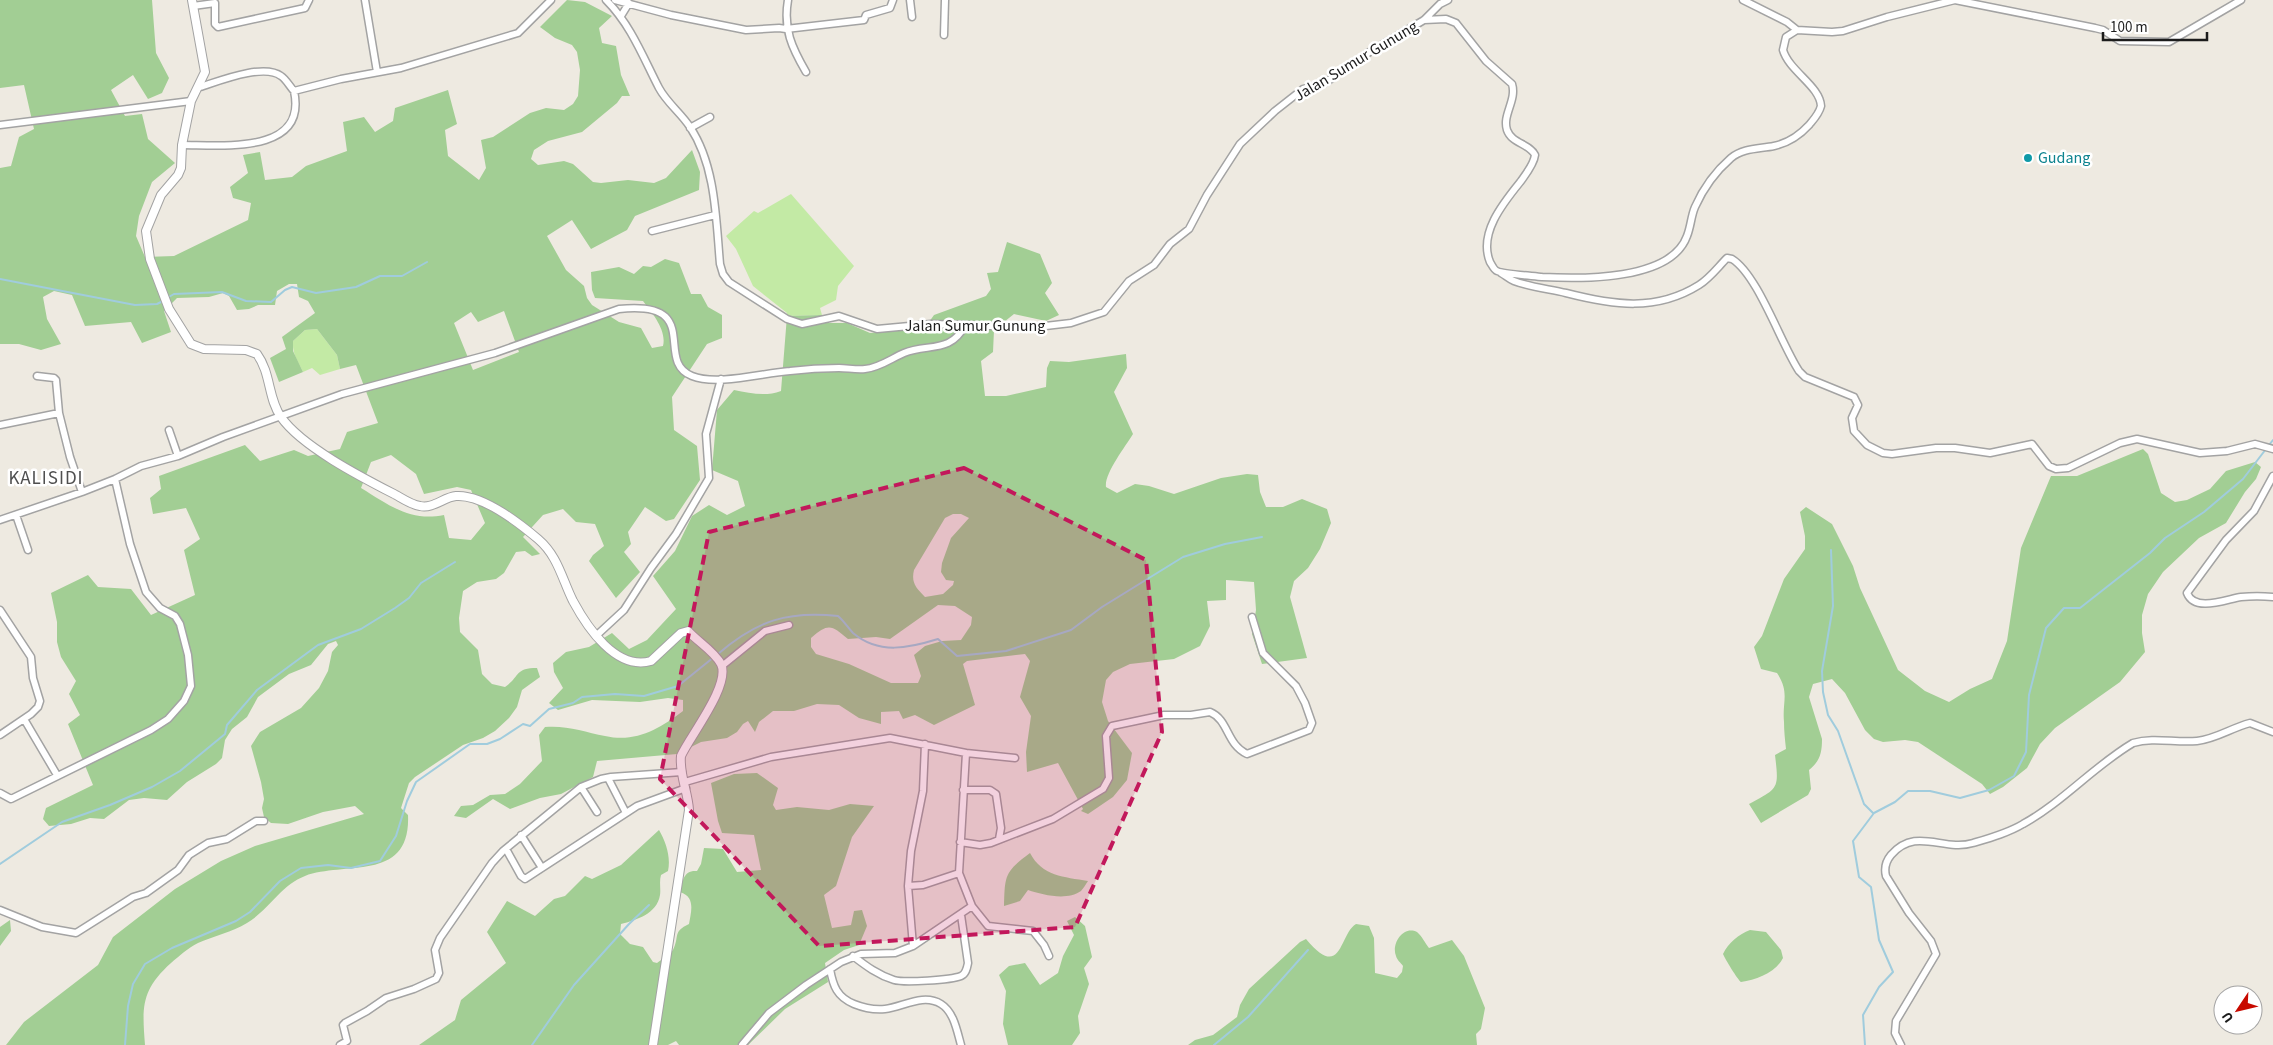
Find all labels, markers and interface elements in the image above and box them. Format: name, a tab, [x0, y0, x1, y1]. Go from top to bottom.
scale bar	[2103, 10, 2207, 42]
street label: Jalan Sumur Gunung	[1290, 15, 1422, 107]
text: 100 m	[2110, 17, 2148, 38]
place label: Gudang	[2038, 147, 2090, 169]
marker: Gudang	[2022, 152, 2034, 164]
street label: Jalan Sumur Gunung	[905, 315, 1045, 337]
district label: KALISIDI	[8, 465, 84, 492]
north arrow	[2213, 985, 2263, 1035]
text: U	[2217, 1007, 2239, 1026]

